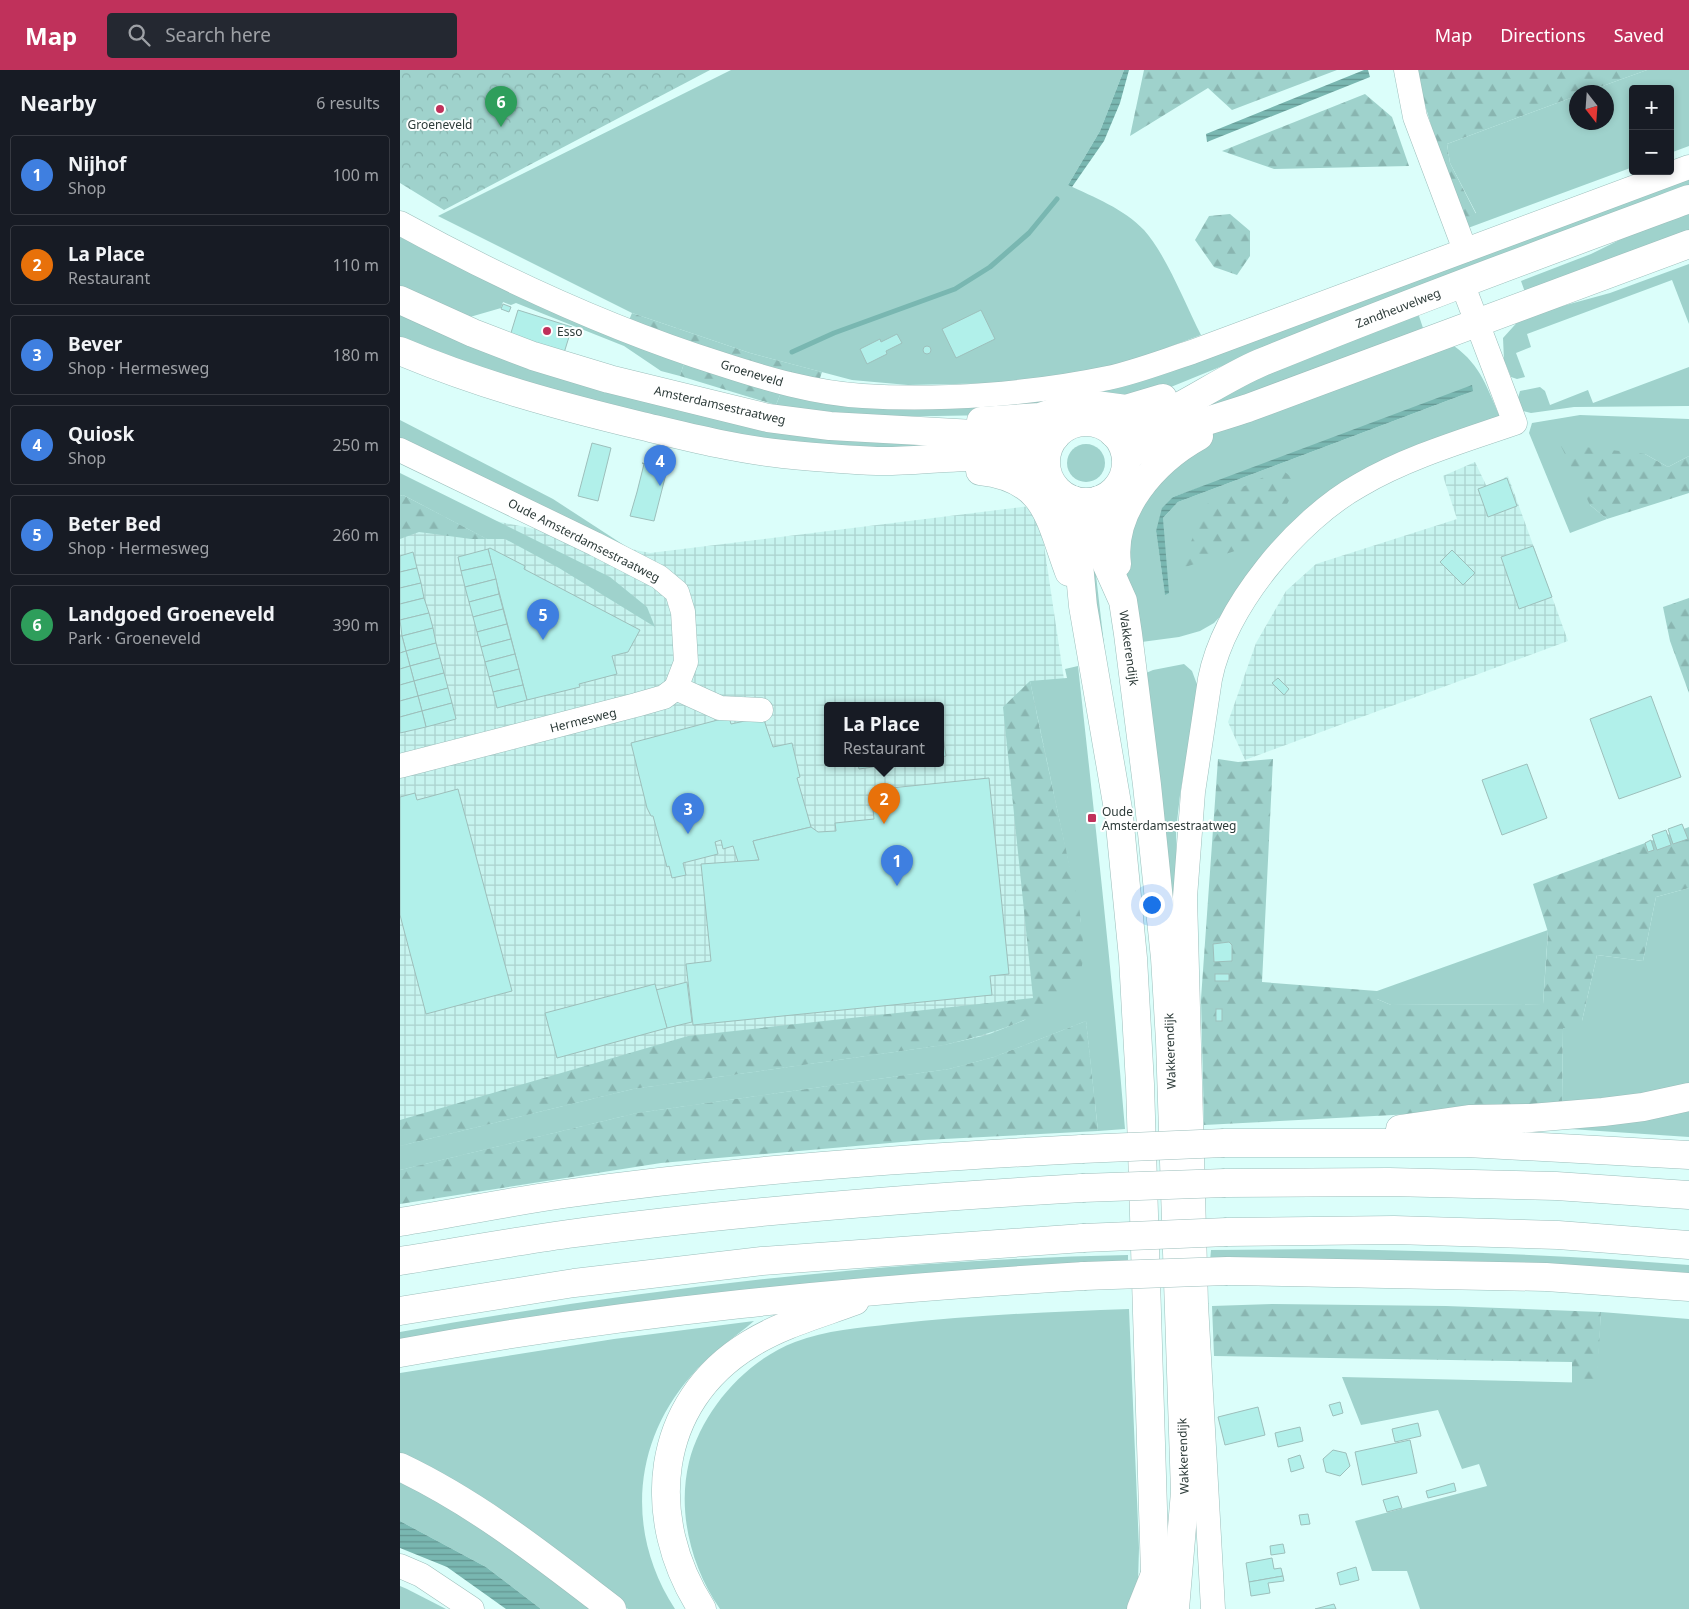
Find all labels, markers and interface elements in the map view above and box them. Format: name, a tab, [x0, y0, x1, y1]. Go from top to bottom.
search box	[107, 13, 457, 58]
text: Map	[25, 19, 77, 52]
icon: search	[125, 21, 153, 49]
text: Search here	[165, 22, 271, 48]
text: Map	[1435, 23, 1472, 47]
text: Directions	[1500, 23, 1586, 47]
text: Saved	[1614, 23, 1664, 47]
north arrow	[1569, 85, 1614, 130]
map controls	[1629, 85, 1674, 175]
button: +	[1629, 85, 1674, 130]
pin: 6	[485, 86, 517, 127]
text: Nearby	[20, 89, 96, 117]
text: 6 results	[316, 92, 380, 114]
marker: Groeneveld	[434, 103, 446, 115]
place label: Groeneveld	[408, 116, 472, 133]
button: −	[1629, 130, 1674, 175]
text: Nijhof	[68, 151, 126, 177]
text: 1	[32, 164, 42, 186]
text: 100 m	[332, 164, 379, 186]
text: Shop	[68, 177, 106, 199]
text: La Place	[68, 241, 145, 267]
text: 2	[32, 254, 42, 276]
text: 110 m	[332, 254, 379, 276]
text: Restaurant	[68, 267, 150, 289]
street label: Zandheuvelweg	[1353, 284, 1443, 332]
place label: Esso	[557, 323, 582, 340]
marker: Esso	[541, 325, 553, 337]
text: Bever	[68, 331, 122, 357]
text: 3	[32, 344, 42, 366]
text: 180 m	[332, 344, 379, 366]
street label: Groeneveld	[719, 355, 785, 391]
text: Shop · Hermesweg	[68, 357, 209, 379]
street label: Amsterdamsestraatweg	[653, 382, 787, 428]
text: Quiosk	[68, 421, 134, 447]
text: 4	[32, 434, 42, 456]
text: 250 m	[332, 434, 379, 456]
pin: 4	[644, 445, 676, 486]
text: Shop	[68, 447, 106, 469]
street label: Oude Amsterdamsestraatweg	[505, 494, 663, 586]
text: Beter Bed	[68, 511, 161, 537]
text: 5	[32, 524, 42, 546]
text: 260 m	[332, 524, 379, 546]
text: Shop · Hermesweg	[68, 537, 209, 559]
pin: 5	[527, 599, 559, 640]
text: Landgoed Groeneveld	[68, 601, 275, 627]
street label: Wakkerendijk	[1115, 609, 1143, 687]
text: 6	[32, 614, 42, 636]
text: 390 m	[332, 614, 379, 636]
text: Park · Groeneveld	[68, 627, 201, 649]
popup	[824, 702, 944, 767]
street label: Hermesweg	[548, 704, 618, 736]
text: La Place	[843, 711, 920, 737]
text: Restaurant	[843, 737, 925, 759]
pin: 2	[868, 783, 900, 824]
pin: 3	[672, 793, 704, 834]
place label: Oude Amsterdamsestraatweg	[1102, 803, 1236, 834]
marker: Oude Amsterdamsestraatweg	[1086, 812, 1098, 824]
pin: 1	[881, 845, 913, 886]
your location	[1139, 892, 1165, 918]
street label: Wakkerendijk	[1160, 1012, 1180, 1089]
street label: Wakkerendijk	[1173, 1417, 1193, 1494]

